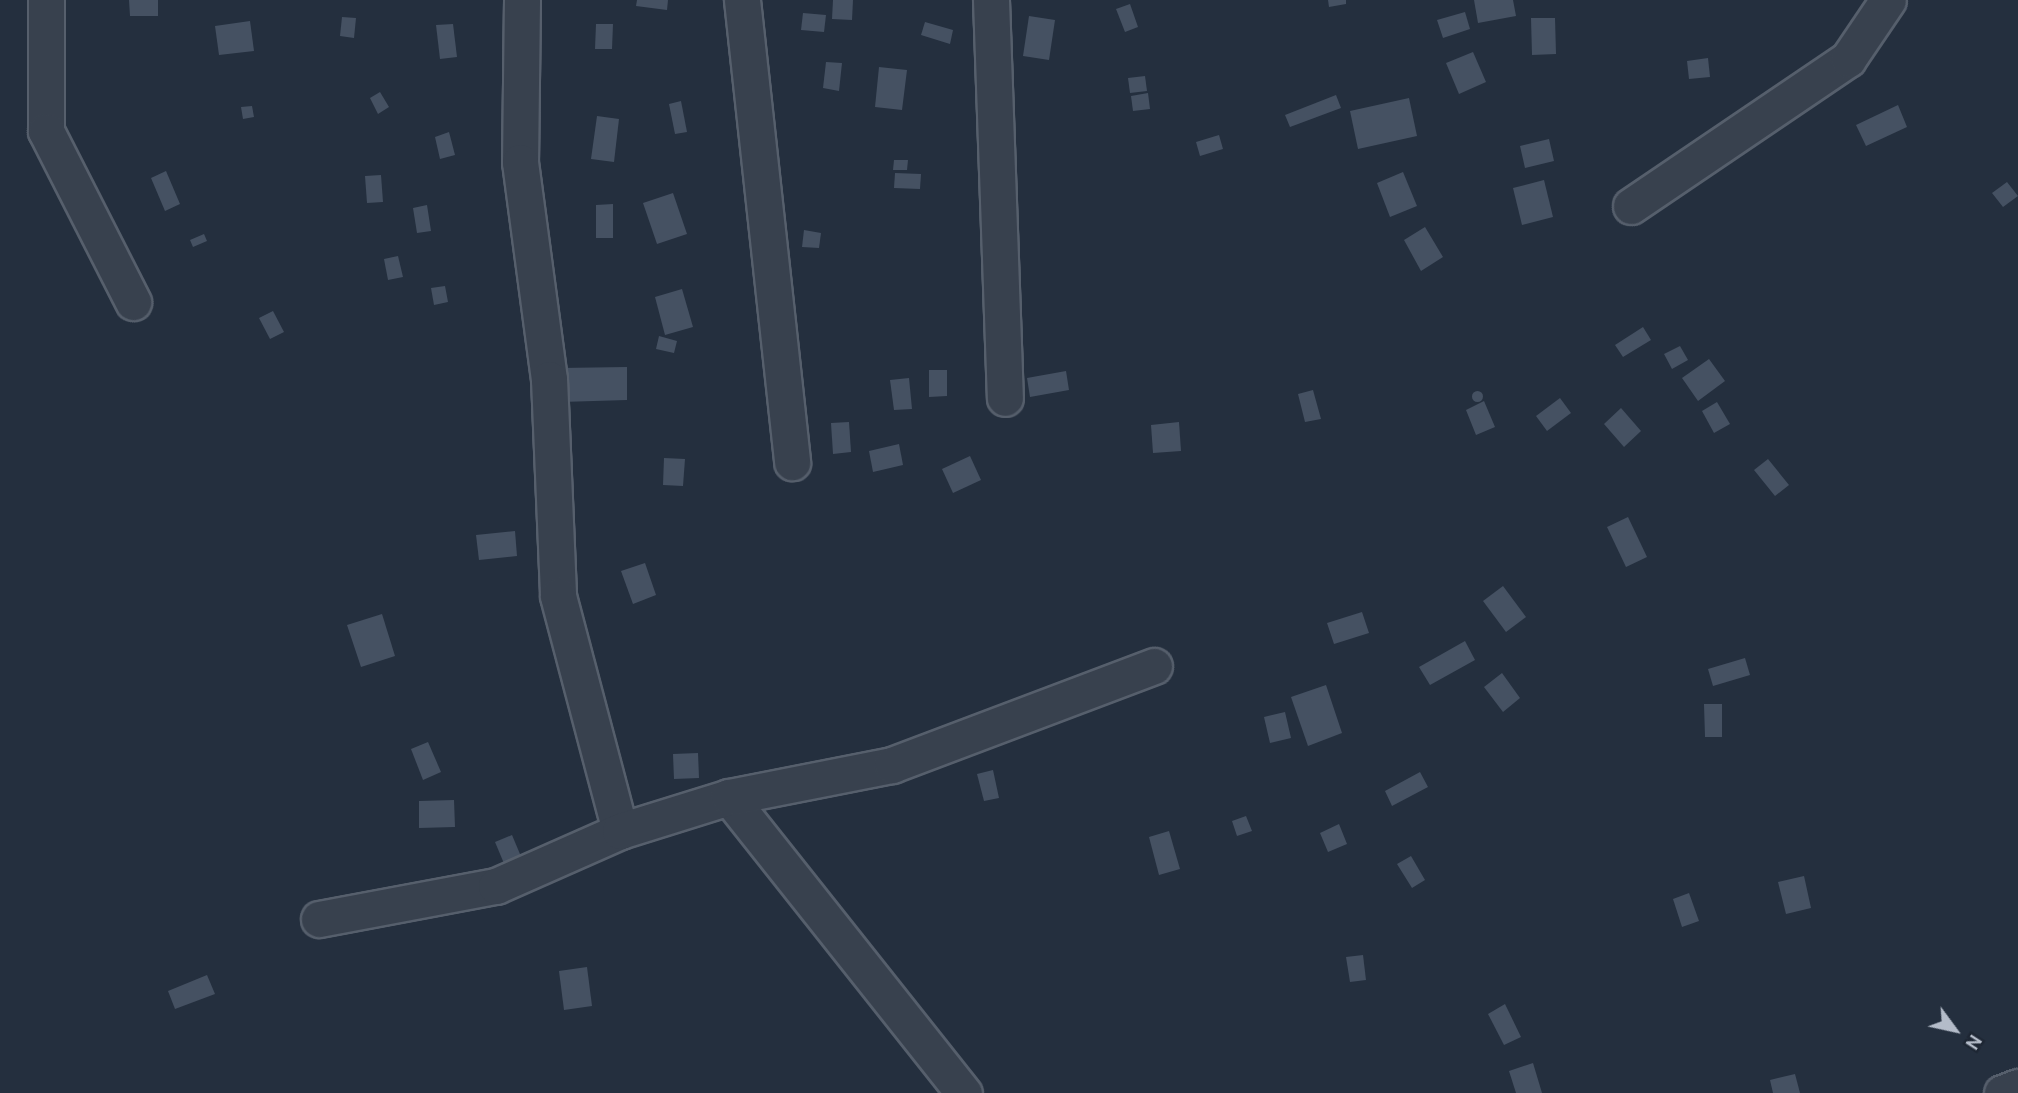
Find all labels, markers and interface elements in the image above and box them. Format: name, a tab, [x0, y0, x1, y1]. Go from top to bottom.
north arrow	[1920, 995, 1990, 1065]
text: N	[1959, 1029, 1986, 1054]

